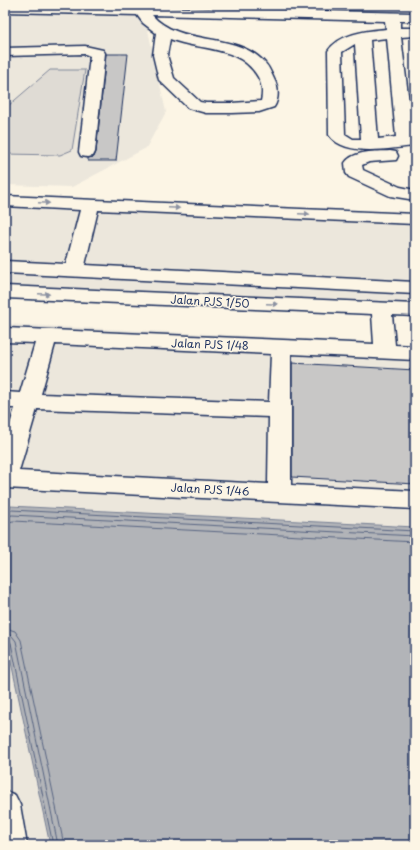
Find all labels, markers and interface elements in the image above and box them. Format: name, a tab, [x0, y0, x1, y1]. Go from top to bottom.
one-way arrow	[38, 199, 50, 206]
one-way arrow	[168, 205, 180, 212]
one-way arrow	[298, 211, 311, 217]
one-way arrow	[38, 290, 50, 297]
street label: Jalan PJS 1/50	[170, 290, 250, 312]
one-way arrow	[266, 301, 279, 307]
street label: Jalan PJS 1/48	[171, 334, 249, 354]
street label: Jalan PJS 1/46	[170, 478, 250, 500]

